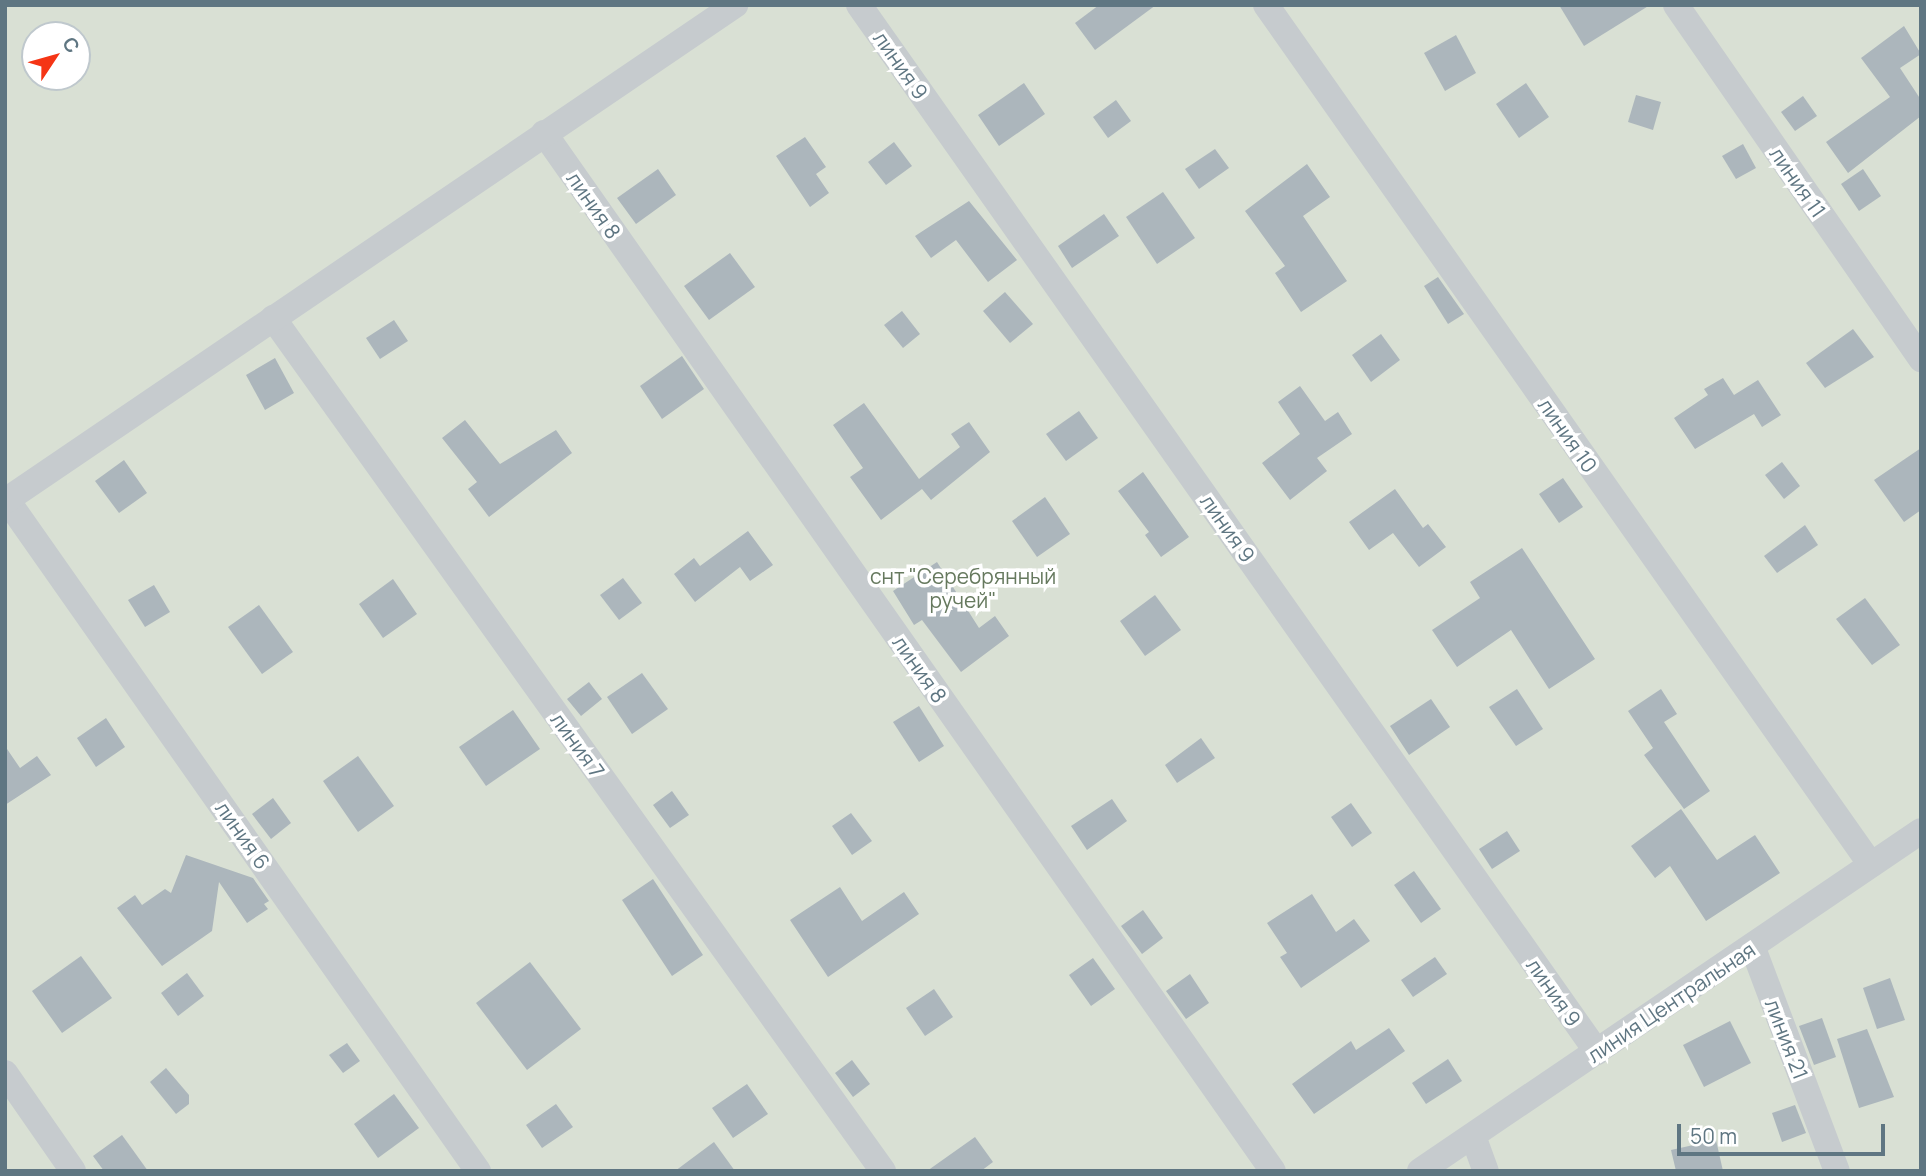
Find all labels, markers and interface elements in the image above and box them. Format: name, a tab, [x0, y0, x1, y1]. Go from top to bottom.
north arrow	[21, 21, 91, 91]
street label: линия 9	[869, 26, 933, 104]
text: С	[57, 32, 86, 58]
street label: линия 11	[1765, 142, 1831, 222]
street label: линия 8	[562, 166, 626, 244]
street label: линия 10	[1533, 393, 1603, 477]
street label: линия 9	[1196, 489, 1260, 567]
park label: снт "Серебрянный ручей"	[870, 563, 1056, 613]
street label: линия 8	[888, 630, 952, 708]
street label: линия 7	[546, 707, 610, 783]
street label: линия 6	[211, 796, 275, 874]
street label: линия Центральная	[1582, 936, 1760, 1068]
street label: линия 9	[1522, 953, 1586, 1031]
street label: линия 21	[1760, 995, 1814, 1083]
scale bar	[1681, 1110, 1889, 1154]
text: 50 m	[1690, 1122, 1737, 1150]

